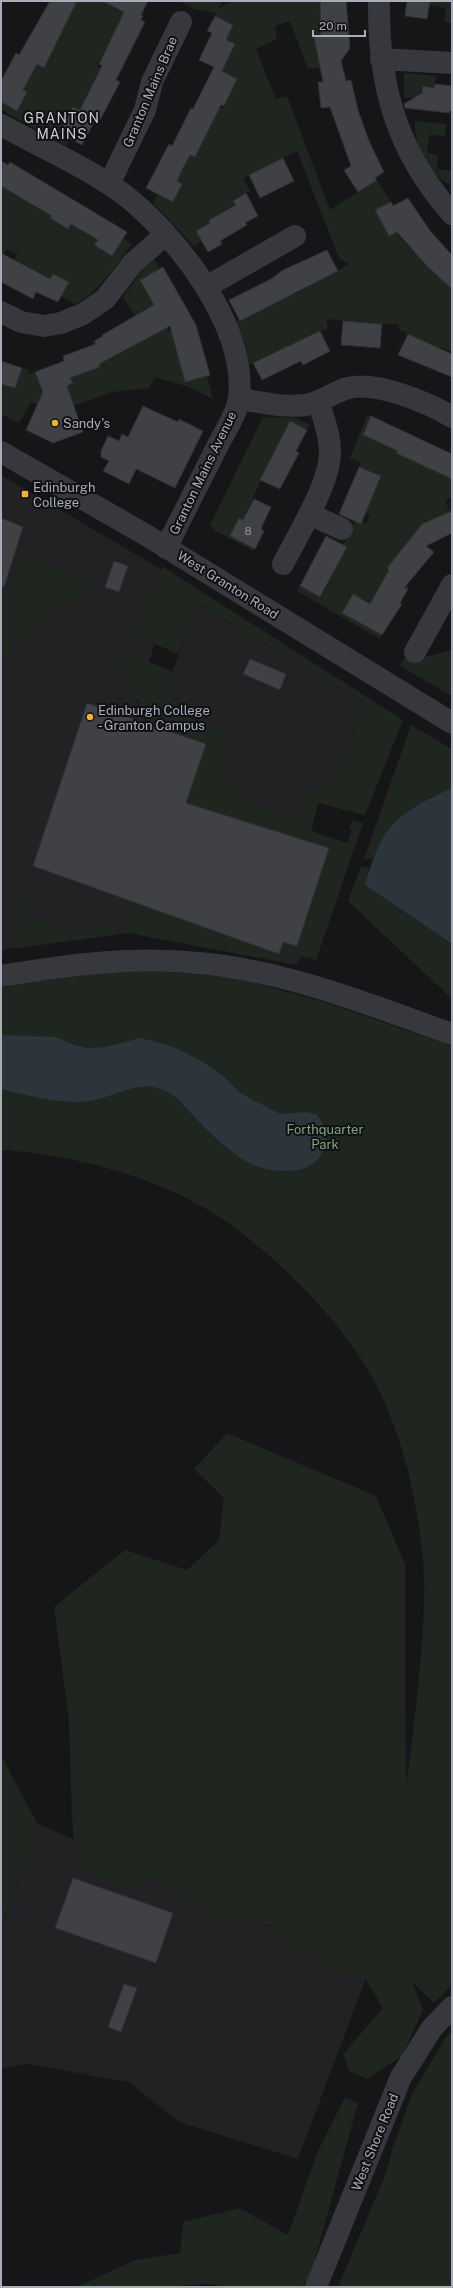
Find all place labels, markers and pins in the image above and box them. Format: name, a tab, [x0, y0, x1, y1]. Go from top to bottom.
place label: Sandy's	[63, 416, 110, 431]
marker: Sandy's	[50, 418, 60, 428]
place label: Edinburgh College	[33, 480, 95, 510]
marker: Edinburgh College	[20, 489, 30, 499]
place label: Edinburgh College - Granton Campus	[98, 703, 210, 733]
marker: Edinburgh College - Granton Campus	[85, 712, 95, 722]

